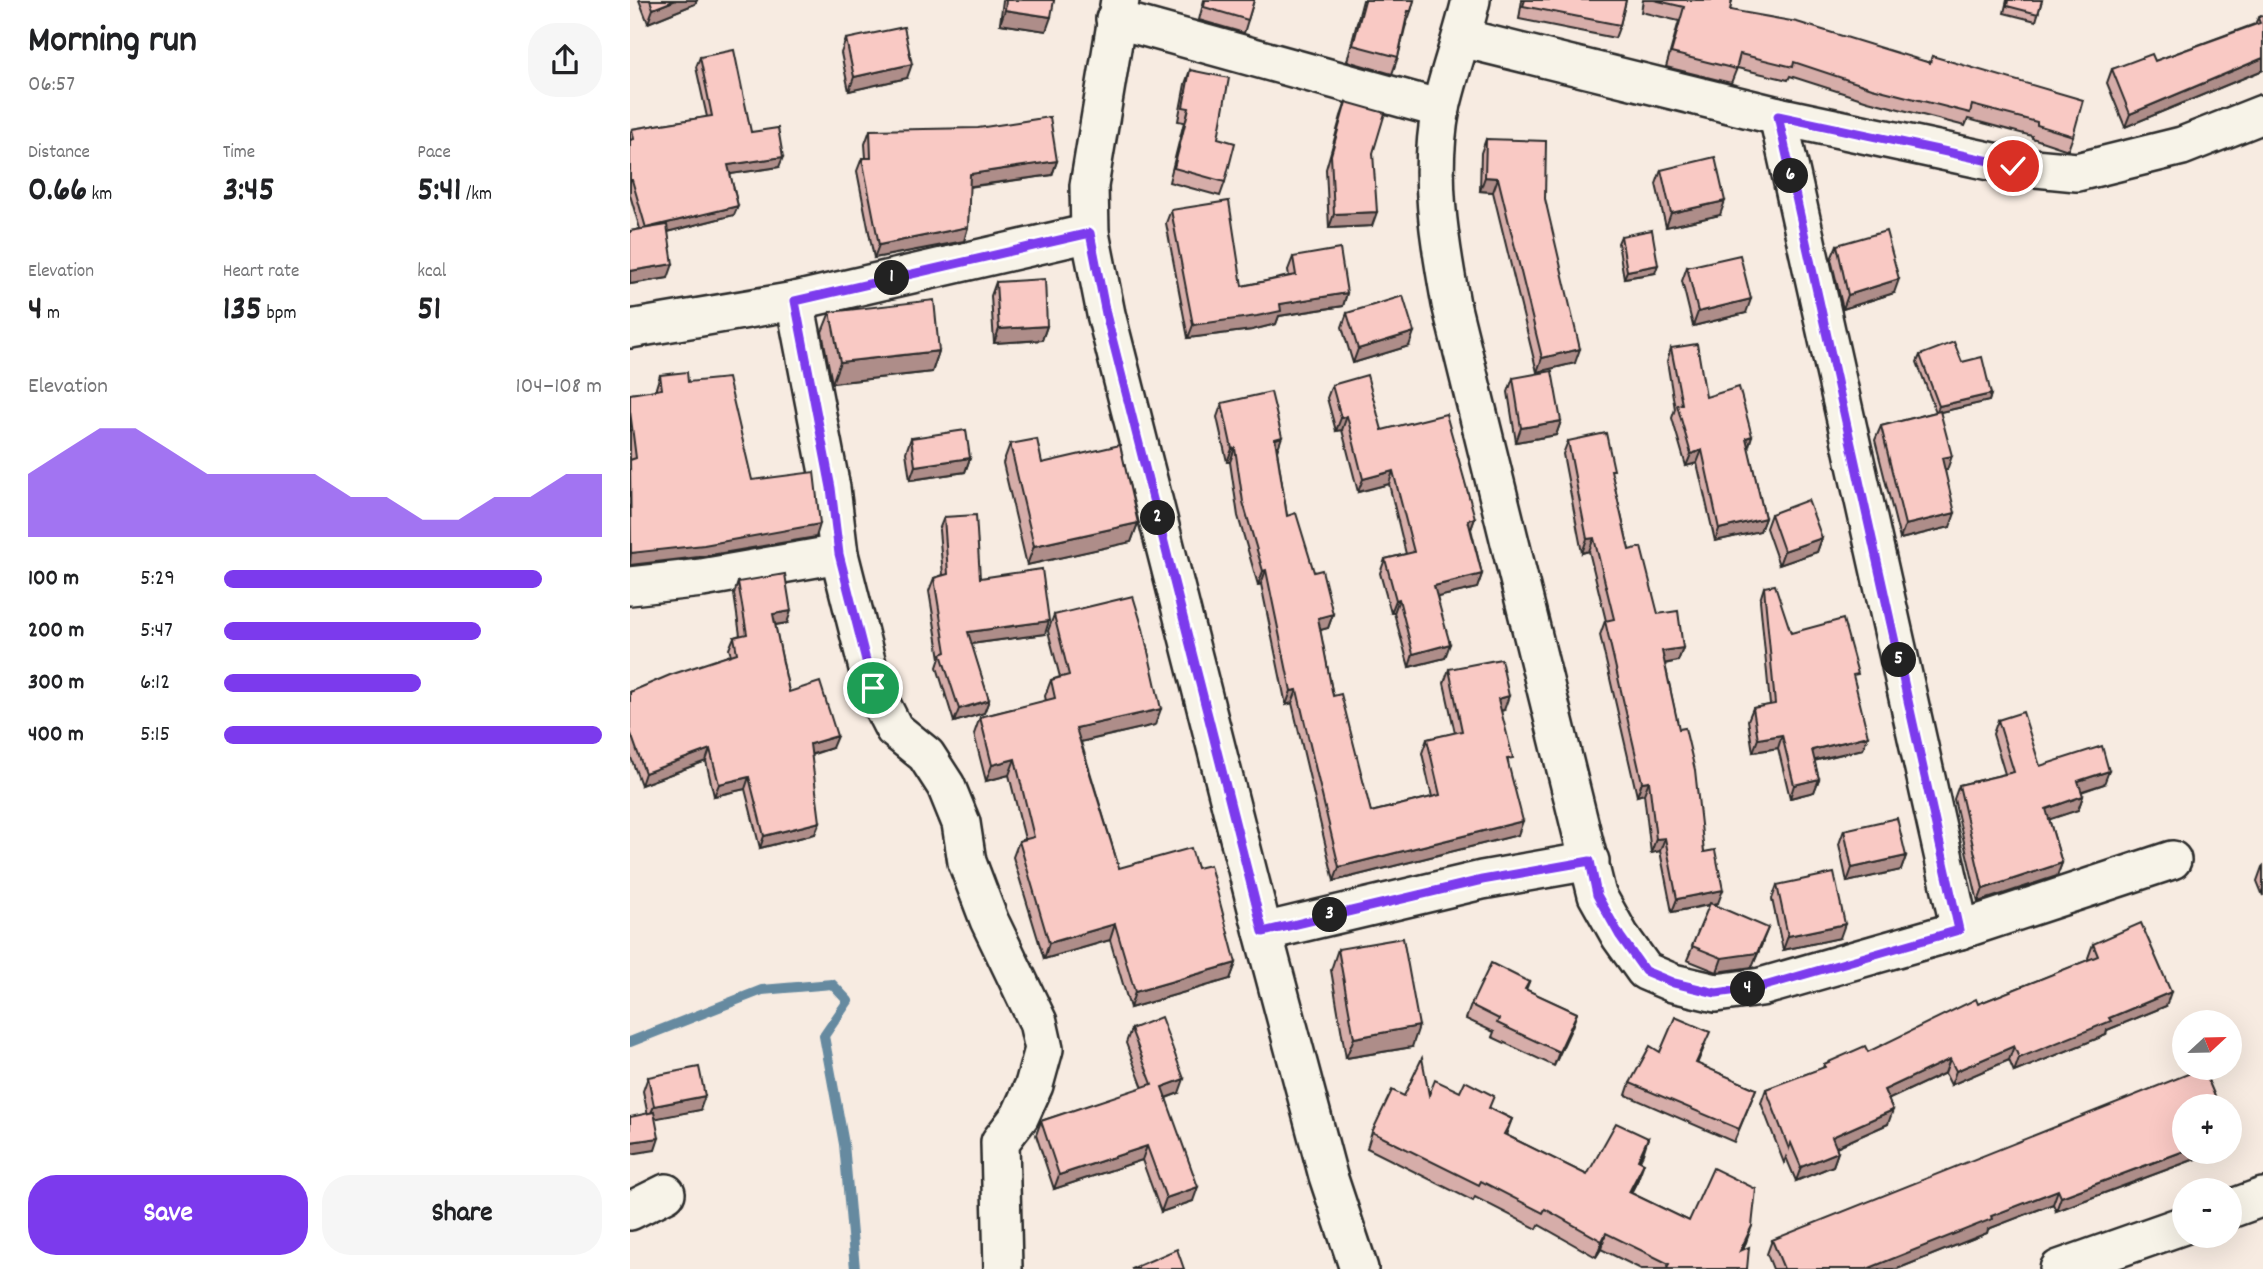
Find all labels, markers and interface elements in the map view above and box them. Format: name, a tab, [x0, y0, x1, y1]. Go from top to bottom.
text: Morning run	[28, 15, 197, 70]
button: share	[528, 23, 602, 97]
text: 06:57	[28, 69, 75, 102]
pin	[1983, 136, 2043, 196]
text: Distance	[28, 140, 90, 167]
text: Time	[223, 140, 255, 167]
text: Pace	[417, 140, 451, 167]
icon: check	[1994, 147, 2032, 185]
pin: 6	[1774, 158, 1808, 194]
text: 6	[1786, 162, 1795, 189]
text: 0.66	[28, 167, 87, 217]
text: 3:45	[223, 167, 275, 217]
text: 5:41	[417, 167, 462, 217]
text: km	[87, 182, 112, 209]
text: /km	[462, 182, 492, 209]
text: Elevation	[28, 259, 94, 286]
text: Heart rate	[223, 259, 299, 286]
text: kcal	[417, 259, 446, 286]
pin: 1	[874, 260, 910, 296]
text: 1	[889, 264, 894, 291]
text: 4	[28, 286, 43, 336]
text: 135	[223, 286, 262, 336]
text: 51	[417, 286, 441, 336]
text: m	[43, 301, 60, 328]
text: bpm	[262, 301, 296, 328]
text: Elevation	[28, 371, 108, 404]
text: 104–108 m	[516, 371, 602, 404]
pin: 2	[1140, 500, 1176, 536]
text: 2	[1153, 504, 1162, 531]
text: 100 m	[28, 563, 79, 596]
text: 5:29	[140, 563, 175, 596]
text: 200 m	[28, 615, 84, 648]
text: 5:47	[140, 615, 173, 648]
pin: 5	[1882, 642, 1916, 678]
text: 5	[1894, 646, 1903, 673]
pin	[843, 658, 903, 718]
text: 300 m	[28, 667, 84, 700]
text: 6:12	[140, 667, 170, 700]
icon: arrive	[854, 669, 892, 707]
text: 400 m	[28, 719, 84, 752]
text: 5:15	[140, 719, 170, 752]
pin: 3	[1312, 898, 1348, 932]
text: 3	[1325, 901, 1334, 928]
pin: 4	[1730, 972, 1766, 1006]
text: 4	[1744, 975, 1751, 1002]
north arrow	[2172, 1010, 2242, 1080]
map controls	[2172, 1010, 2242, 1248]
button: +	[2172, 1094, 2242, 1164]
button: Save	[28, 1175, 308, 1255]
button: Share	[322, 1175, 602, 1255]
button: −	[2172, 1178, 2242, 1248]

